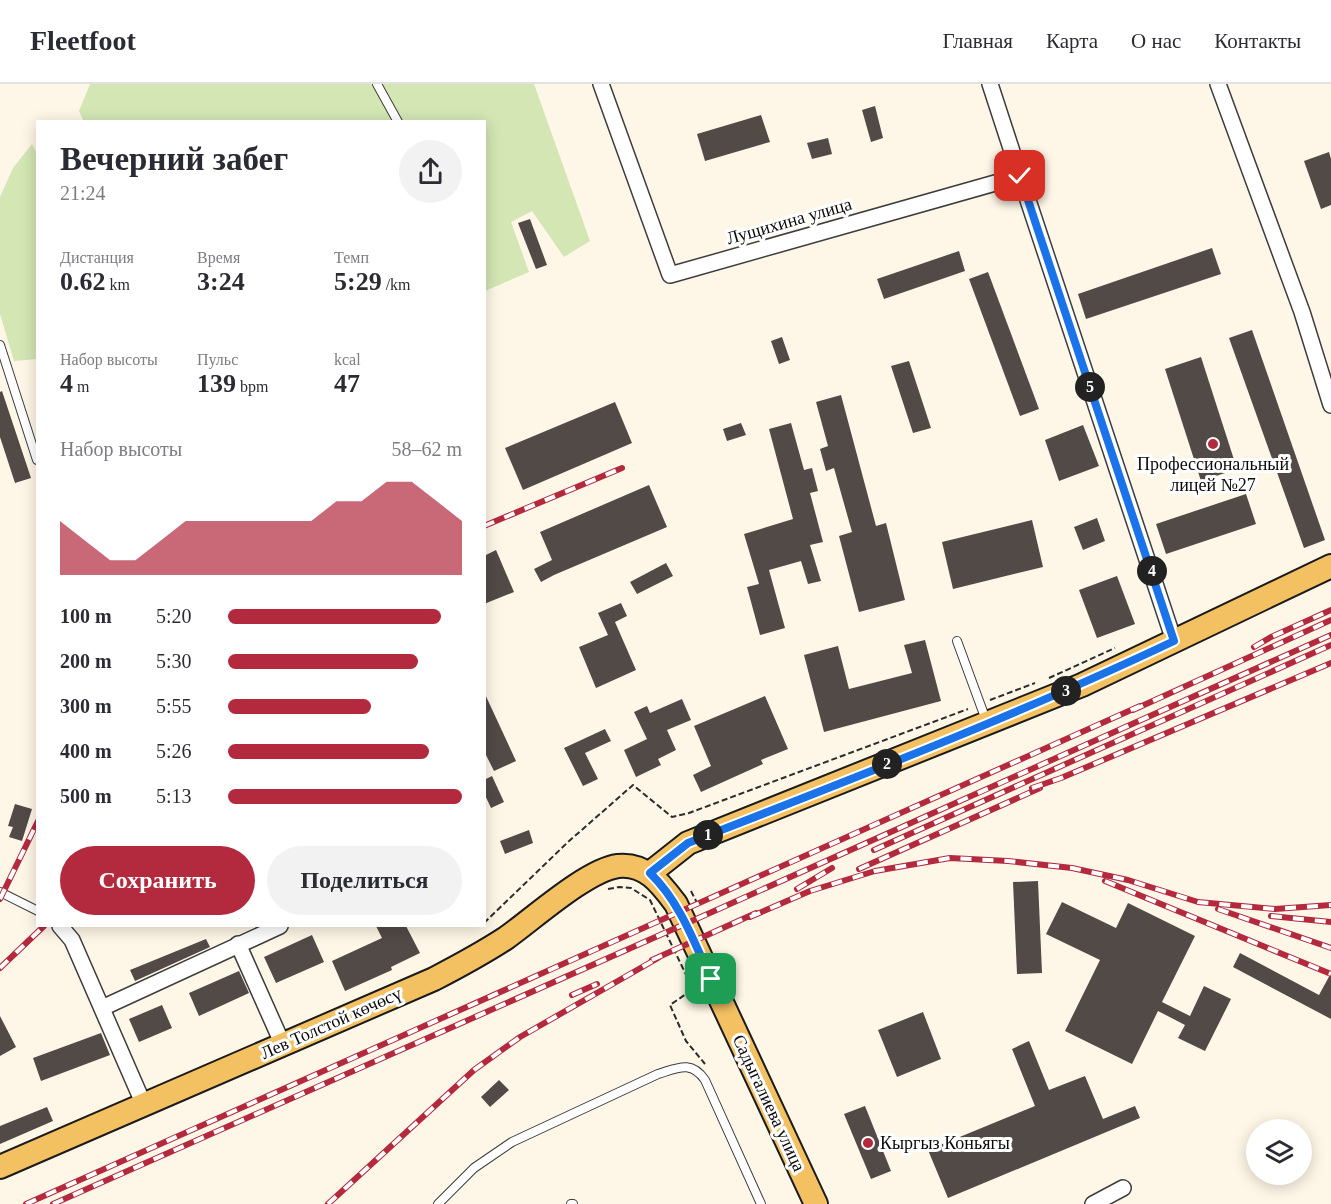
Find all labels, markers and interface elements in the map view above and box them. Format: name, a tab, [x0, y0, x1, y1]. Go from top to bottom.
text: Fleetfoot	[30, 25, 136, 56]
text: Главная	[943, 29, 1013, 53]
text: Карта	[1046, 29, 1098, 53]
text: О нас	[1131, 29, 1181, 53]
text: Контакты	[1214, 29, 1301, 53]
button: share	[399, 140, 462, 203]
text: Вечерний забег	[60, 141, 288, 177]
pin	[994, 150, 1045, 201]
icon: check	[1003, 159, 1036, 192]
text: 21:24	[60, 182, 106, 204]
street label: Лущихина улица	[724, 194, 854, 248]
text: Дистанция	[60, 249, 134, 266]
text: Время	[197, 249, 240, 266]
text: Темп	[334, 249, 369, 266]
text: 0.62	[60, 267, 106, 296]
text: 3:24	[197, 267, 245, 296]
text: 5:29	[334, 267, 382, 296]
text: km	[106, 276, 130, 293]
text: /km	[382, 276, 411, 293]
text: Набор высоты	[60, 351, 158, 368]
text: Пульс	[197, 351, 238, 368]
text: kcal	[334, 351, 361, 368]
text: 4	[60, 369, 73, 398]
text: 139	[197, 369, 236, 398]
text: 47	[334, 369, 360, 398]
pin: 5	[1075, 372, 1105, 402]
text: m	[73, 378, 89, 395]
text: bpm	[236, 378, 268, 395]
text: 5	[1086, 378, 1094, 395]
marker: Профессиональный лицей №27	[1206, 437, 1220, 451]
text: Набор высоты	[60, 438, 182, 460]
text: 58–62 m	[391, 438, 462, 460]
place label: Профессиональный лицей №27	[1137, 454, 1289, 495]
pin: 4	[1137, 556, 1167, 586]
text: 4	[1148, 562, 1156, 579]
text: 100 m	[60, 605, 112, 627]
text: 5:20	[156, 605, 192, 627]
text: 200 m	[60, 650, 112, 672]
text: 5:30	[156, 650, 192, 672]
pin: 3	[1051, 676, 1081, 706]
text: 3	[1062, 682, 1070, 699]
text: 300 m	[60, 695, 112, 717]
text: 5:55	[156, 695, 192, 717]
text: 400 m	[60, 740, 112, 762]
text: 5:26	[156, 740, 192, 762]
pin: 2	[872, 749, 902, 779]
text: 2	[883, 755, 891, 772]
text: 500 m	[60, 785, 112, 807]
text: 5:13	[156, 785, 192, 807]
pin: 1	[693, 820, 723, 850]
text: 1	[704, 826, 712, 843]
button: Сохранить	[60, 846, 255, 915]
button: Поделиться	[267, 846, 462, 915]
pin	[685, 953, 736, 1004]
icon: arrive	[694, 962, 727, 995]
street label: Лев Толстой көчөсү	[258, 983, 404, 1063]
street label: Садыгалиева улица	[729, 1031, 809, 1175]
map controls	[1246, 1119, 1312, 1185]
button: layers	[1246, 1119, 1312, 1185]
place label: Кыргыз Коньягы	[880, 1133, 1010, 1153]
marker: Кыргыз Коньягы	[861, 1136, 875, 1150]

